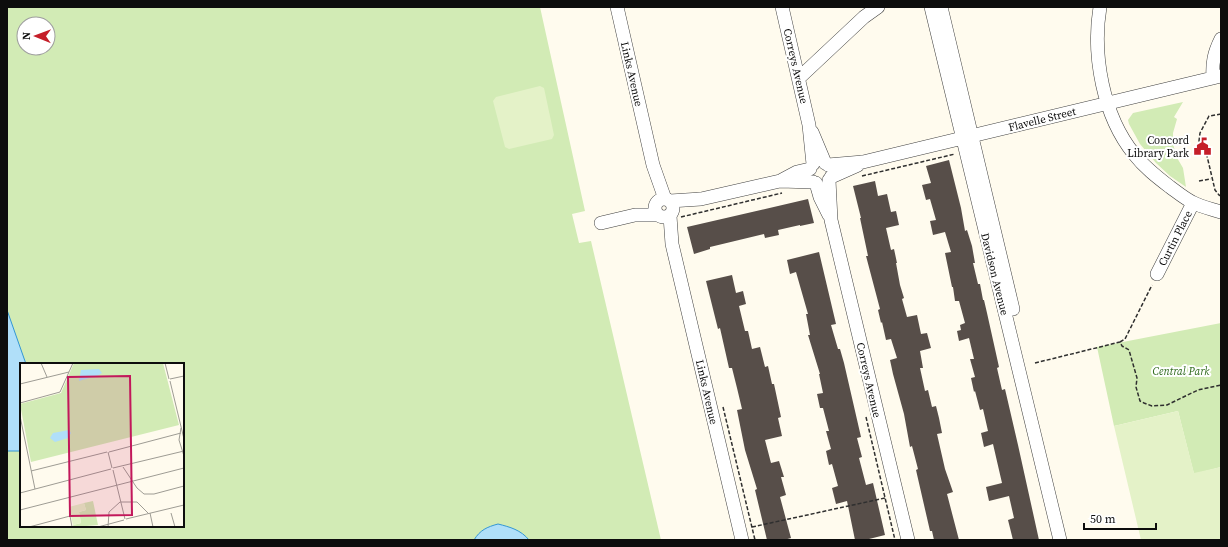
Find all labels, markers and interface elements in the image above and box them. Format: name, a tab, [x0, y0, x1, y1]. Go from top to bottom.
north arrow	[16, 16, 56, 56]
street label: Correys Avenue	[780, 27, 812, 106]
text: N	[19, 32, 34, 40]
street label: Links Avenue	[617, 40, 646, 108]
street label: Flavelle Street	[1007, 104, 1078, 135]
place label: Concord Library Park	[1127, 133, 1190, 161]
public building icon: Concord Library Park	[1192, 136, 1212, 156]
street label: Curtin Place	[1155, 208, 1196, 269]
street label: Davidson Avenue	[977, 231, 1012, 317]
street label: Correys Avenue	[853, 341, 885, 420]
street label: Links Avenue	[692, 358, 721, 426]
inset map	[20, 363, 184, 527]
park label: Central Park	[1152, 364, 1210, 379]
scale bar	[1084, 505, 1156, 531]
text: 50 m	[1090, 511, 1116, 527]

